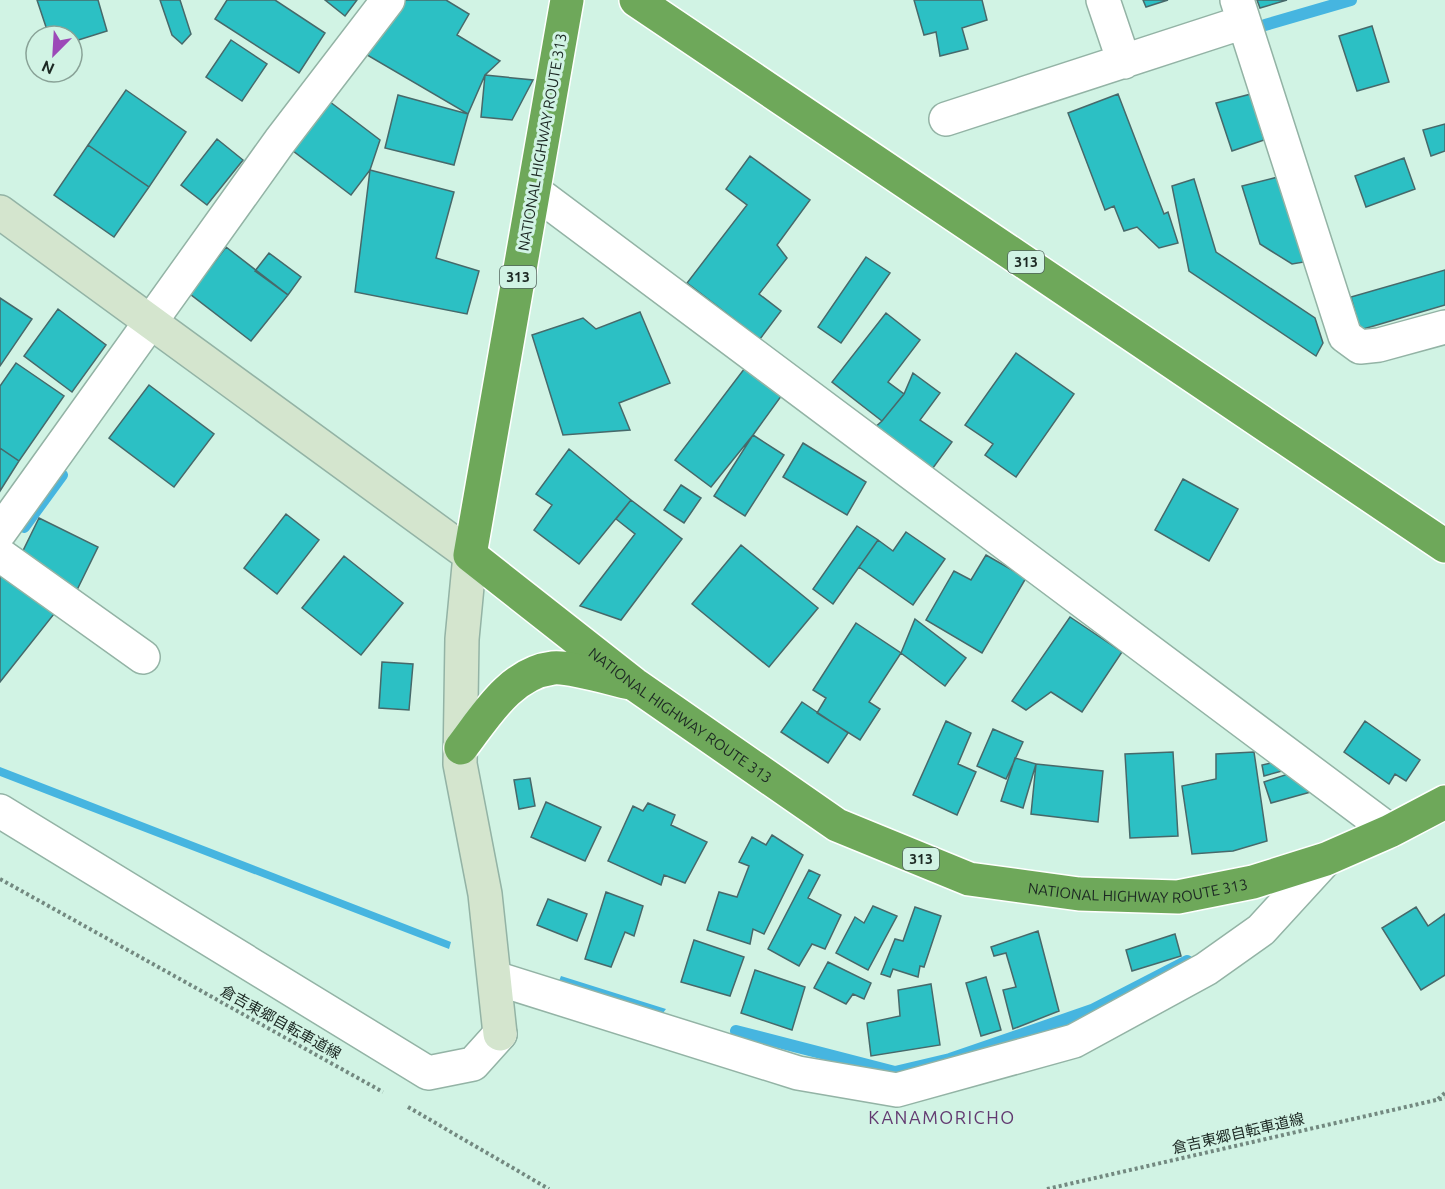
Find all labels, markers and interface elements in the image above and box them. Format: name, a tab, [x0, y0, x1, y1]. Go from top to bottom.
north arrow	[24, 24, 84, 84]
street label: NATIONAL HIGHWAY ROUTE 313	[514, 32, 570, 252]
text: N	[39, 57, 57, 78]
road number: 313	[1008, 251, 1044, 273]
road number: 313	[500, 266, 536, 288]
street label: NATIONAL HIGHWAY ROUTE 313	[586, 644, 776, 786]
road number: 313	[903, 848, 939, 870]
street label: NATIONAL HIGHWAY ROUTE 313	[1027, 875, 1249, 906]
street label: 倉吉東郷自転車道線	[218, 982, 344, 1062]
district label: KANAMORICHO	[868, 1107, 1016, 1127]
street label: 倉吉東郷自転車道線	[1170, 1110, 1306, 1156]

